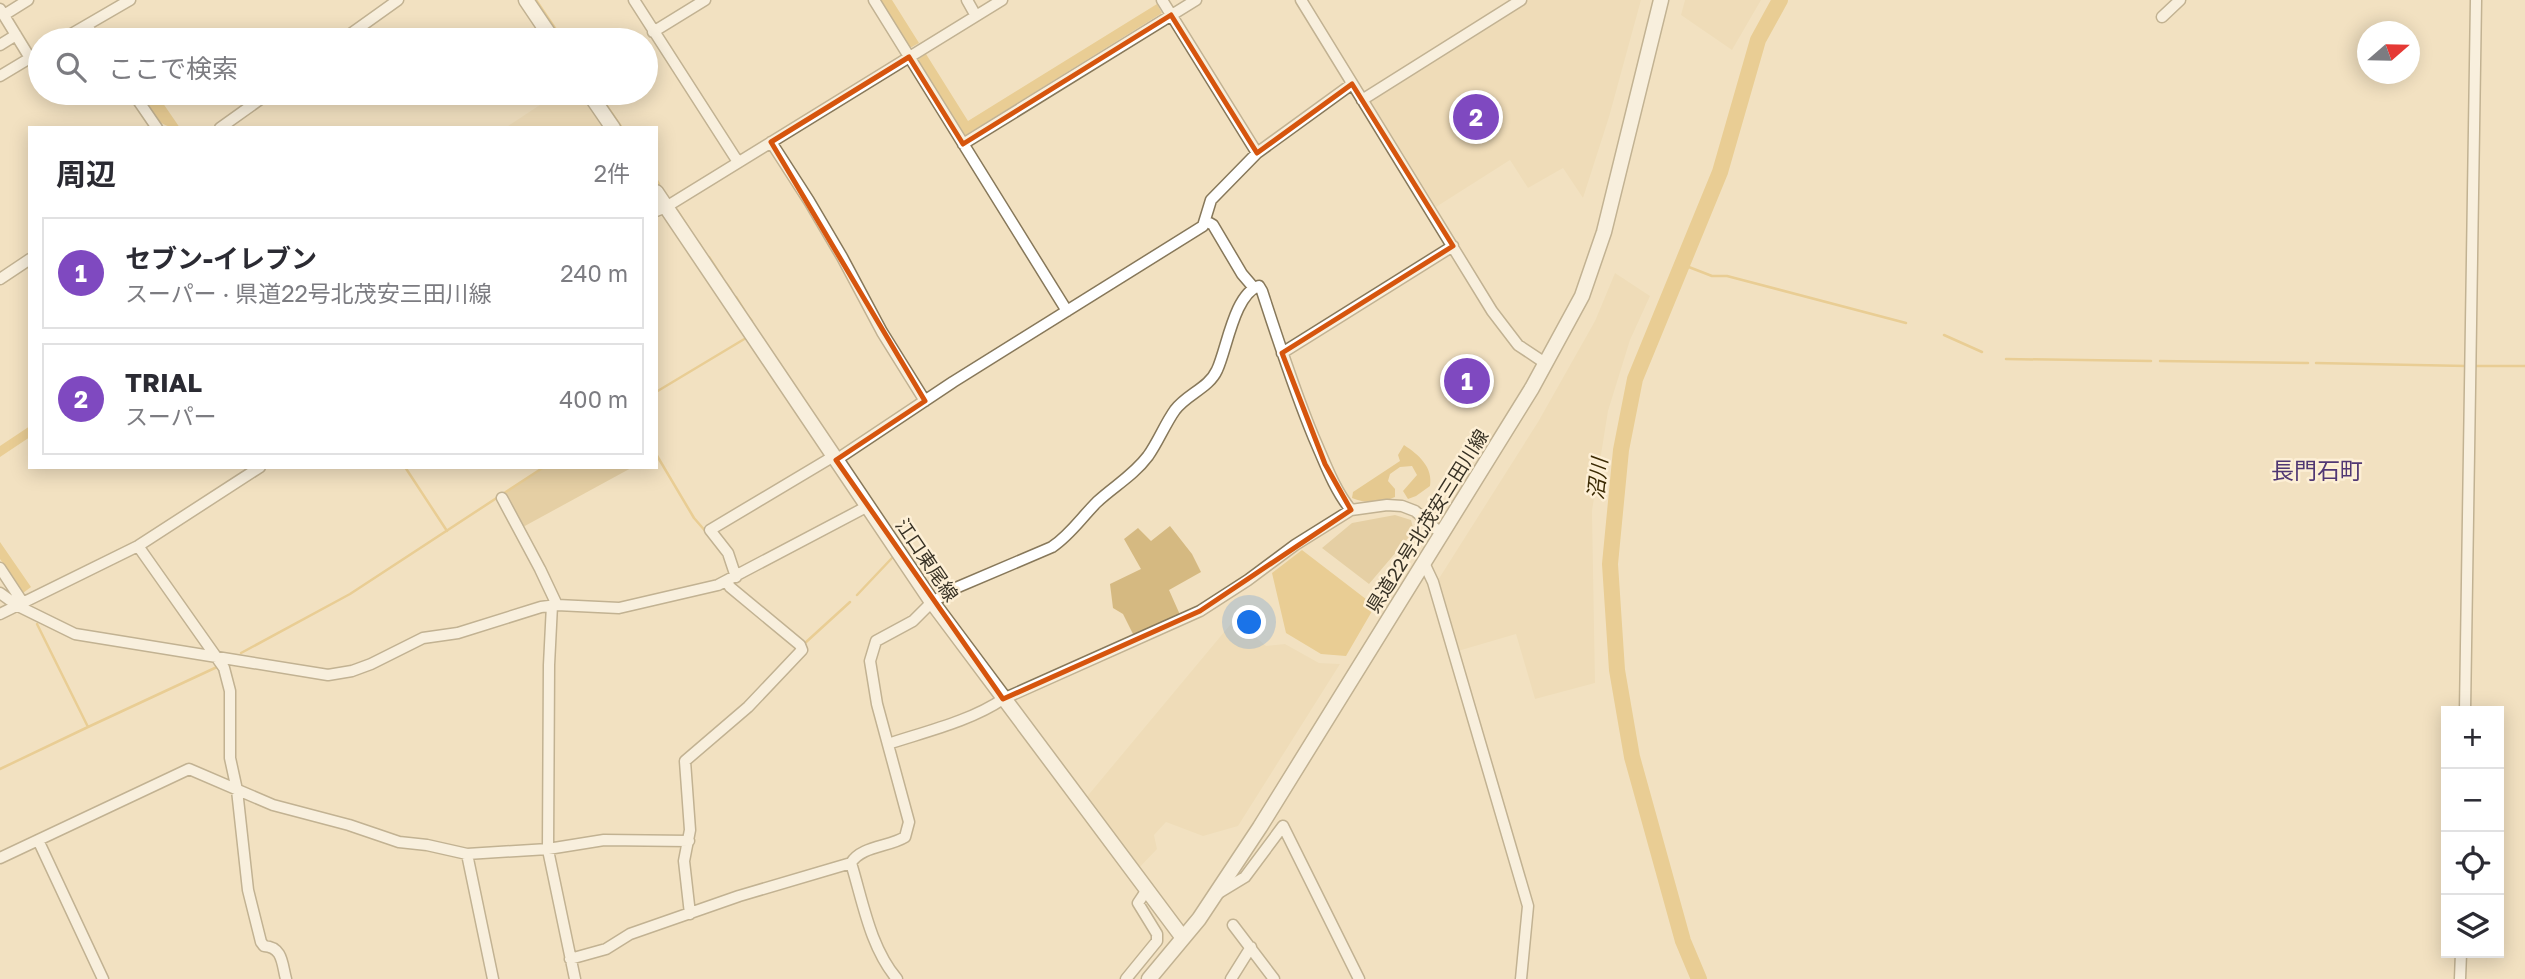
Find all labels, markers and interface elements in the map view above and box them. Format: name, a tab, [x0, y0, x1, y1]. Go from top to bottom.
north arrow	[2357, 21, 2420, 84]
search box	[28, 28, 658, 105]
icon: search	[52, 48, 90, 86]
text: ここで検索	[108, 53, 238, 84]
pin: 2	[1453, 91, 1499, 143]
text: 周辺	[56, 156, 116, 192]
text: 2件	[594, 159, 630, 187]
text: セブン-イレブン	[125, 243, 317, 274]
text: 1	[75, 259, 87, 287]
text: 240 m	[560, 259, 628, 287]
text: スーパー · 県道22号北茂安三田川線	[125, 279, 492, 307]
pin: 1	[1444, 355, 1490, 407]
text: TRIAL	[125, 367, 202, 398]
text: 2	[74, 385, 88, 413]
text: 400 m	[559, 385, 628, 413]
text: スーパー	[125, 402, 217, 430]
street label: 県道22号北茂安三田川線	[1361, 425, 1493, 617]
water label: 沼川	[1582, 455, 1612, 501]
district label: 長門石町	[2271, 456, 2363, 484]
street label: 江口東尾線	[891, 514, 964, 606]
your location	[1232, 605, 1266, 639]
map controls	[2441, 706, 2504, 958]
button: +	[2441, 706, 2504, 769]
button: −	[2441, 769, 2504, 832]
button: locate	[2441, 832, 2504, 895]
button: layers	[2441, 895, 2504, 958]

